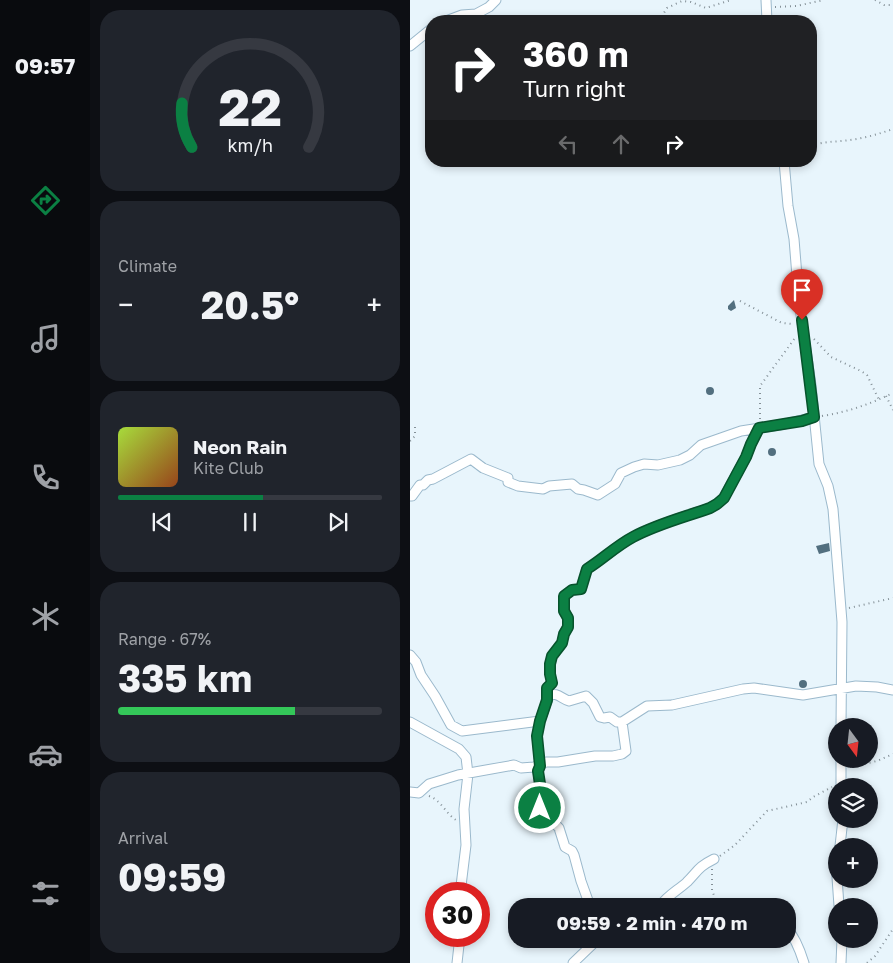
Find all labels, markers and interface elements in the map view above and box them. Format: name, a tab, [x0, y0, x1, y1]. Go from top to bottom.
text: 360 m	[523, 33, 629, 75]
icon: right	[440, 35, 505, 100]
text: 09:57	[15, 52, 75, 79]
text: 22	[218, 75, 282, 137]
text: Turn right	[523, 75, 626, 102]
icon: left	[554, 130, 582, 158]
icon: ahead	[607, 130, 635, 158]
icon: right	[660, 130, 688, 158]
text: km/h	[227, 134, 273, 156]
icon: directions	[28, 183, 63, 218]
text: Climate	[118, 256, 177, 276]
pin	[781, 269, 823, 320]
icon: arrive	[788, 276, 816, 304]
text: 20.5°	[201, 282, 299, 327]
text: −	[118, 288, 133, 321]
text: +	[367, 288, 382, 321]
icon: music	[28, 321, 63, 356]
text: Neon Rain	[193, 435, 287, 458]
text: Kite Club	[193, 458, 264, 478]
icon: phone	[28, 460, 63, 495]
icon: previous	[148, 508, 176, 536]
icon: pause	[236, 508, 264, 536]
icon: next	[324, 508, 352, 536]
icon: climate	[28, 599, 63, 634]
text: Range · 67%	[118, 629, 211, 649]
text: 335 km	[118, 655, 252, 700]
north arrow	[828, 718, 878, 768]
map controls	[828, 718, 878, 948]
icon: car	[28, 737, 63, 772]
button: layers	[828, 778, 878, 828]
position arrow	[513, 781, 565, 833]
text: Arrival	[118, 828, 168, 848]
button: +	[828, 838, 878, 888]
text: 09:59	[118, 854, 226, 899]
icon: filters	[28, 876, 63, 911]
speed limit sign: 30	[425, 882, 490, 947]
button: −	[828, 898, 878, 948]
text: 09:59 · 2 min · 470 m	[557, 911, 747, 934]

